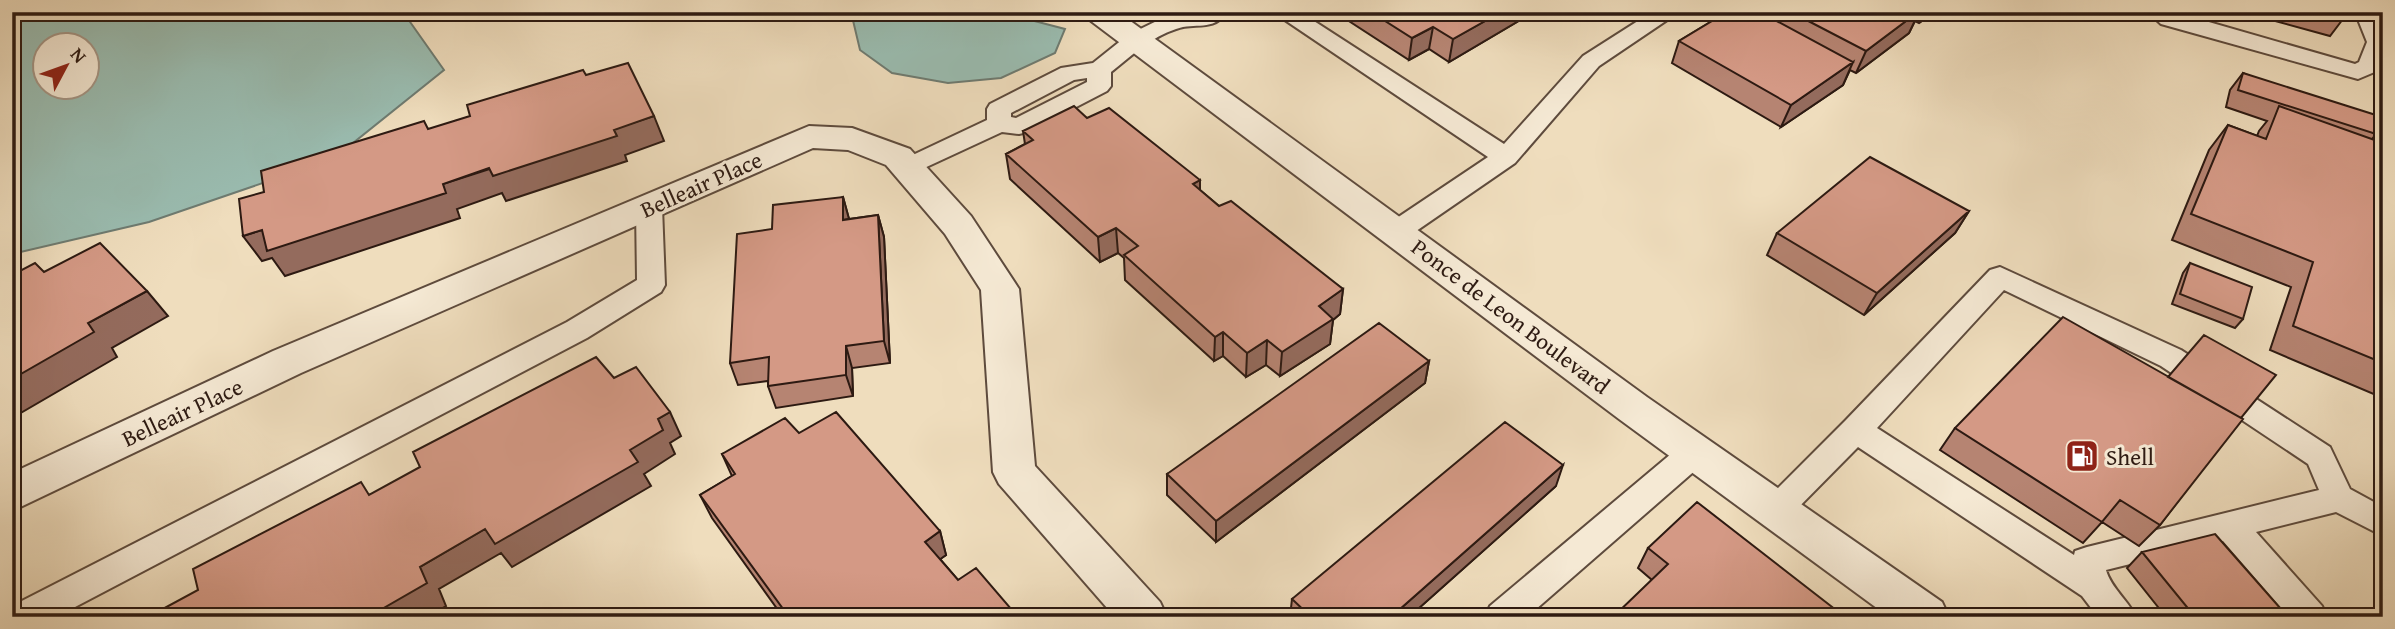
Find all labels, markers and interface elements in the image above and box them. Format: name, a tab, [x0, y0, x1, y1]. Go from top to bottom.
north arrow	[32, 32, 102, 102]
text: N	[64, 41, 94, 69]
street label: Belleair Place	[635, 142, 767, 226]
street label: Ponce de Leon Boulevard	[1405, 230, 1618, 402]
street label: Belleair Place	[116, 370, 248, 454]
fuel station icon: Shell	[2063, 437, 2101, 475]
place label: Shell	[2106, 440, 2154, 473]

